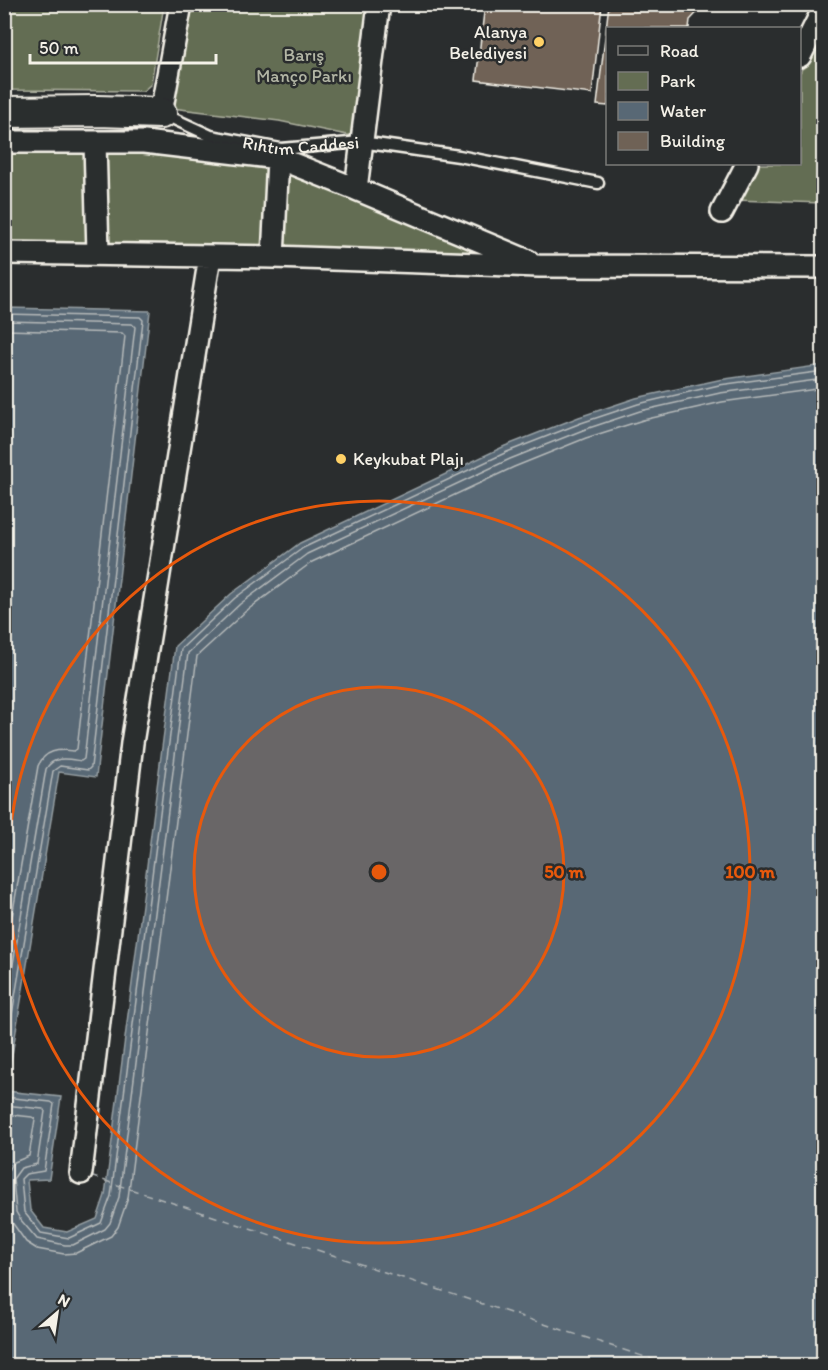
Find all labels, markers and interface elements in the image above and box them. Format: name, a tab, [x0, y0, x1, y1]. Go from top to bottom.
place label: Alanya Belediyesi	[449, 21, 527, 64]
scale bar	[30, 27, 216, 65]
legend	[606, 27, 801, 165]
marker: Alanya Belediyesi	[532, 35, 546, 49]
text: 50 m	[39, 37, 79, 59]
text: Road	[660, 40, 699, 62]
park label: Barış Manço Parkı	[256, 44, 352, 87]
text: Park	[660, 70, 695, 92]
text: Water	[660, 100, 706, 122]
text: Building	[660, 130, 726, 152]
street label: Rıhtım Caddesi	[241, 131, 360, 160]
place label: Keykubat Plajı	[353, 448, 464, 470]
marker: Keykubat Plajı	[334, 452, 348, 466]
text: 50 m	[544, 861, 585, 883]
text: 100 m	[725, 861, 776, 883]
centre of rings	[369, 862, 389, 882]
north arrow	[27, 1283, 87, 1343]
text: N	[55, 1289, 73, 1311]

